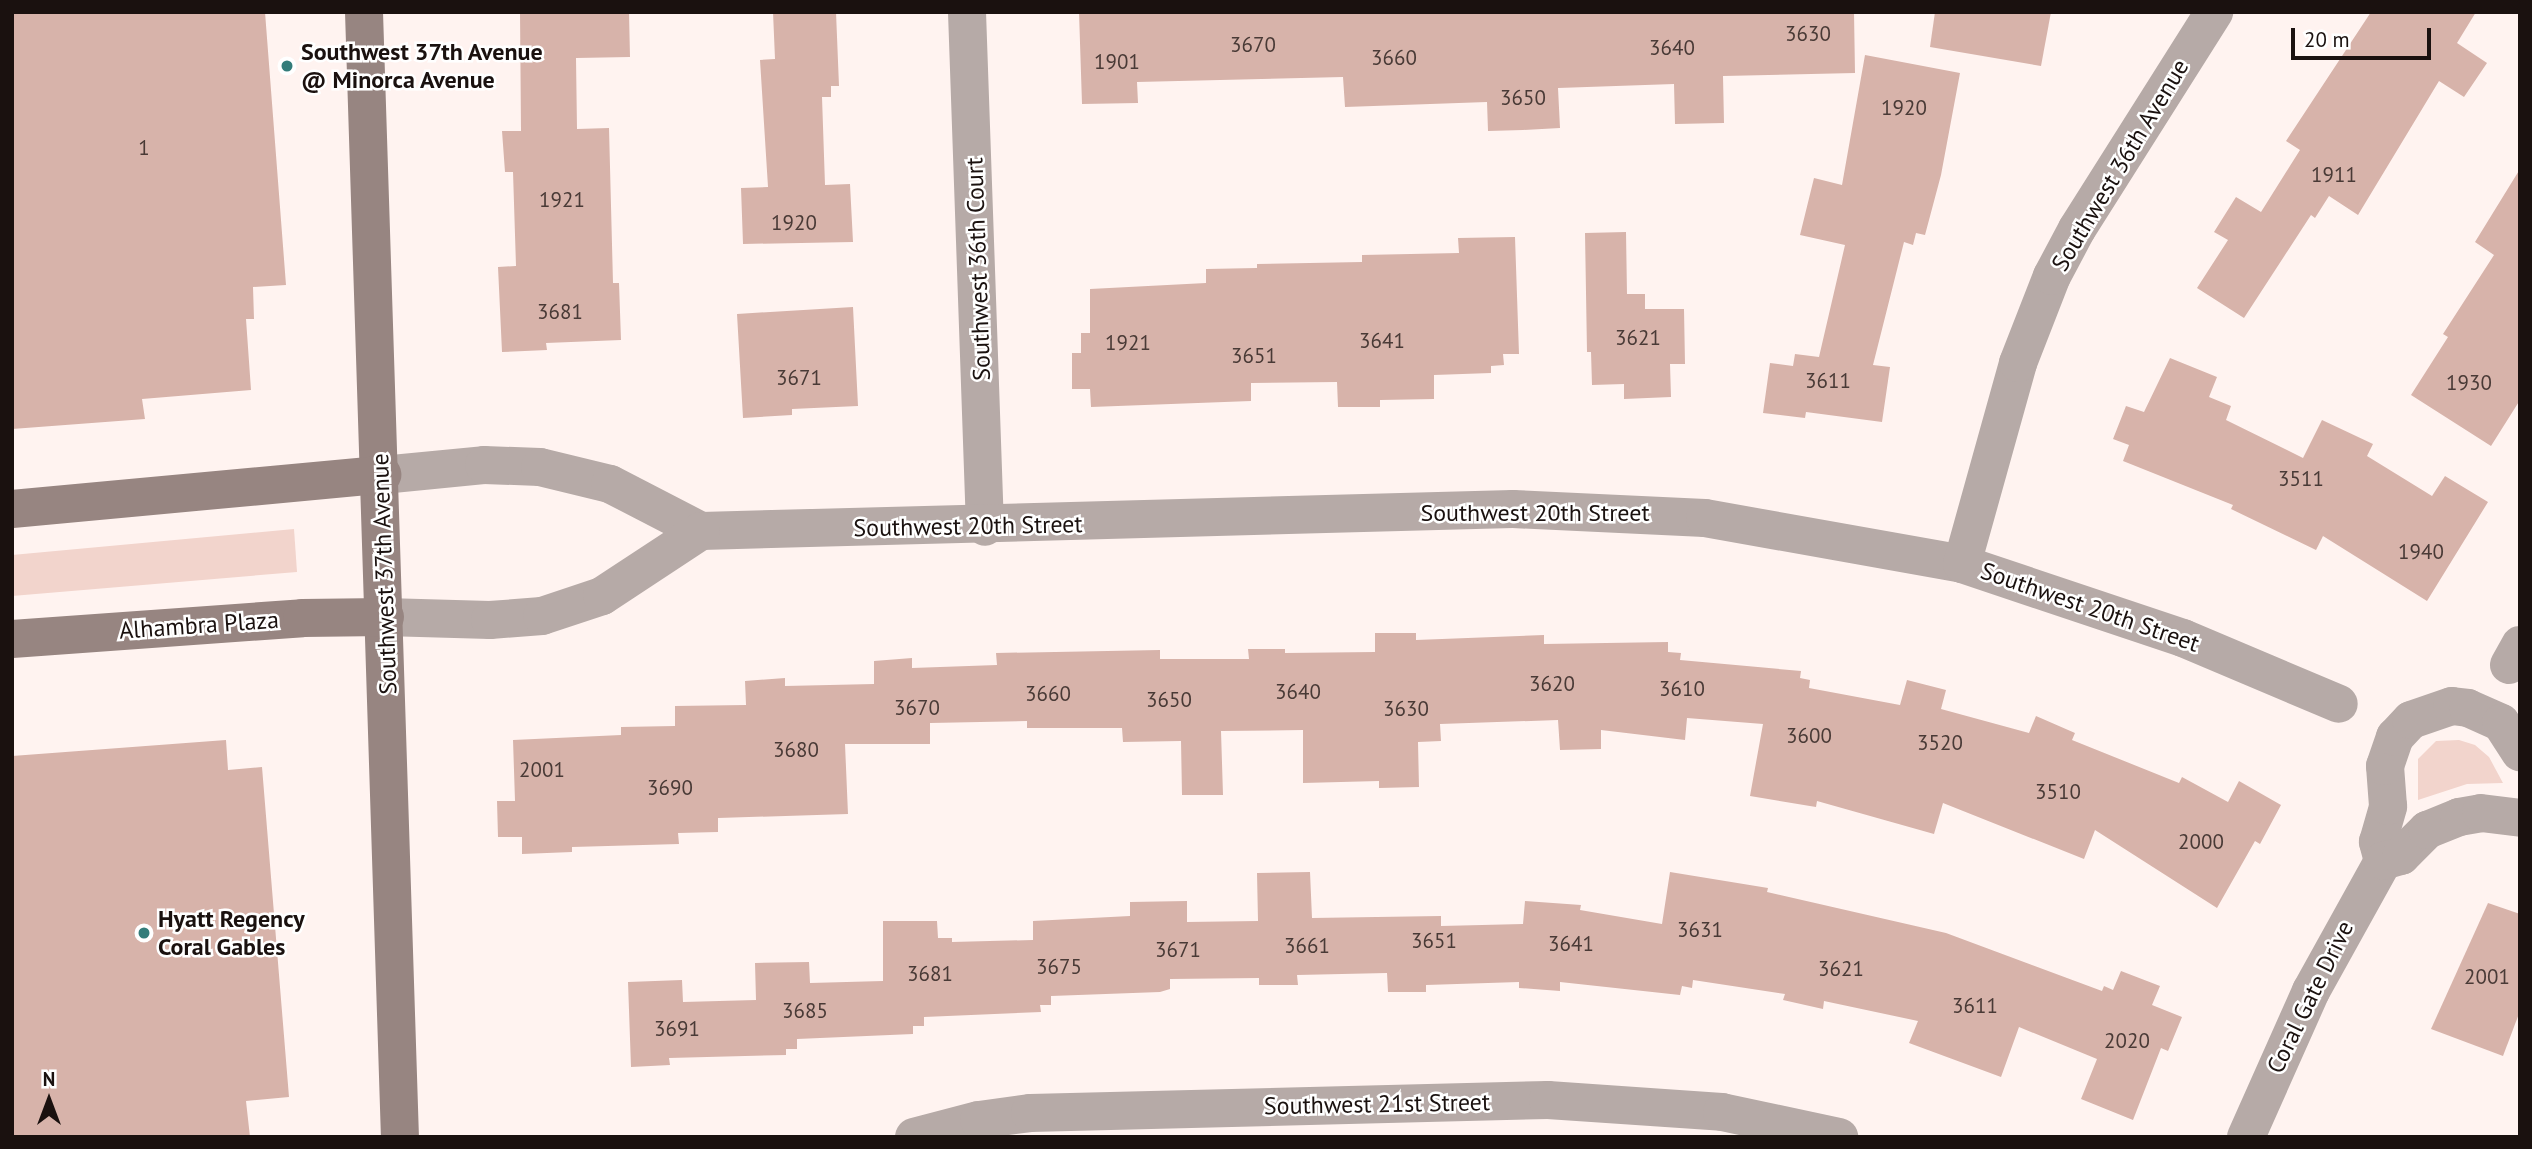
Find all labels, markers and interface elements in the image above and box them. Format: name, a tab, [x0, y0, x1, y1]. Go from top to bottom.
scale bar	[2294, 14, 2434, 58]
house number: 3630	[1785, 21, 1831, 47]
text: 20 m	[2304, 26, 2350, 53]
house number: 3670	[1230, 32, 1276, 58]
house number: 3640	[1649, 35, 1695, 61]
place label: Southwest 37th Avenue @ Minorca Avenue	[301, 38, 544, 94]
house number: 3660	[1371, 45, 1417, 71]
house number: 1901	[1094, 49, 1140, 75]
street label: Southwest 36th Avenue	[2045, 54, 2195, 276]
marker: Southwest 37th Avenue @ Minorca Avenue	[279, 58, 295, 74]
house number: 3650	[1500, 85, 1546, 111]
house number: 1920	[1881, 95, 1927, 121]
house number: 1	[138, 135, 150, 161]
street label: Southwest 36th Court	[960, 157, 996, 381]
house number: 1911	[2311, 162, 2357, 188]
house number: 1921	[539, 187, 585, 213]
house number: 1920	[771, 210, 817, 236]
house number: 3681	[537, 299, 583, 325]
house number: 3621	[1615, 325, 1661, 351]
house number: 3641	[1359, 328, 1405, 354]
house number: 1921	[1105, 330, 1151, 356]
house number: 3651	[1231, 343, 1277, 369]
house number: 3671	[776, 365, 822, 391]
house number: 3611	[1805, 368, 1851, 394]
house number: 1930	[2446, 370, 2492, 396]
street label: Southwest 37th Avenue	[365, 452, 403, 696]
house number: 3511	[2278, 466, 2324, 492]
street label: Southwest 20th Street	[1420, 499, 1650, 527]
street label: Southwest 20th Street	[853, 510, 1083, 542]
house number: 1940	[2398, 539, 2444, 565]
street label: Southwest 20th Street	[1977, 556, 2203, 658]
street label: Alhambra Plaza	[118, 605, 280, 645]
house number: 3620	[1529, 671, 1575, 697]
house number: 3610	[1659, 676, 1705, 702]
house number: 3640	[1275, 679, 1321, 705]
house number: 3660	[1025, 681, 1071, 707]
house number: 3650	[1146, 687, 1192, 713]
house number: 3670	[894, 695, 940, 721]
house number: 3630	[1383, 696, 1429, 722]
house number: 3600	[1786, 723, 1832, 749]
house number: 3520	[1917, 730, 1963, 756]
house number: 3680	[773, 737, 819, 763]
house number: 2001	[519, 757, 565, 783]
house number: 3690	[647, 775, 693, 801]
house number: 3510	[2035, 779, 2081, 805]
house number: 2000	[2178, 829, 2224, 855]
place label: Hyatt Regency Coral Gables	[158, 905, 305, 961]
street label: Coral Gate Drive	[2261, 916, 2359, 1078]
house number: 3631	[1677, 917, 1723, 943]
marker: Hyatt Regency Coral Gables	[136, 925, 152, 941]
house number: 3651	[1411, 928, 1457, 954]
house number: 3641	[1548, 931, 1594, 957]
house number: 3661	[1284, 933, 1330, 959]
house number: 3671	[1155, 937, 1201, 963]
house number: 3675	[1036, 954, 1082, 980]
house number: 3621	[1818, 956, 1864, 982]
house number: 3681	[907, 961, 953, 987]
house number: 2001	[2464, 964, 2510, 990]
house number: 3611	[1952, 993, 1998, 1019]
house number: 3685	[782, 998, 828, 1024]
house number: 3691	[654, 1016, 700, 1042]
house number: 2020	[2104, 1028, 2150, 1054]
north arrow	[14, 1065, 84, 1135]
text: N	[43, 1067, 55, 1091]
street label: Southwest 21st Street	[1264, 1088, 1490, 1120]

